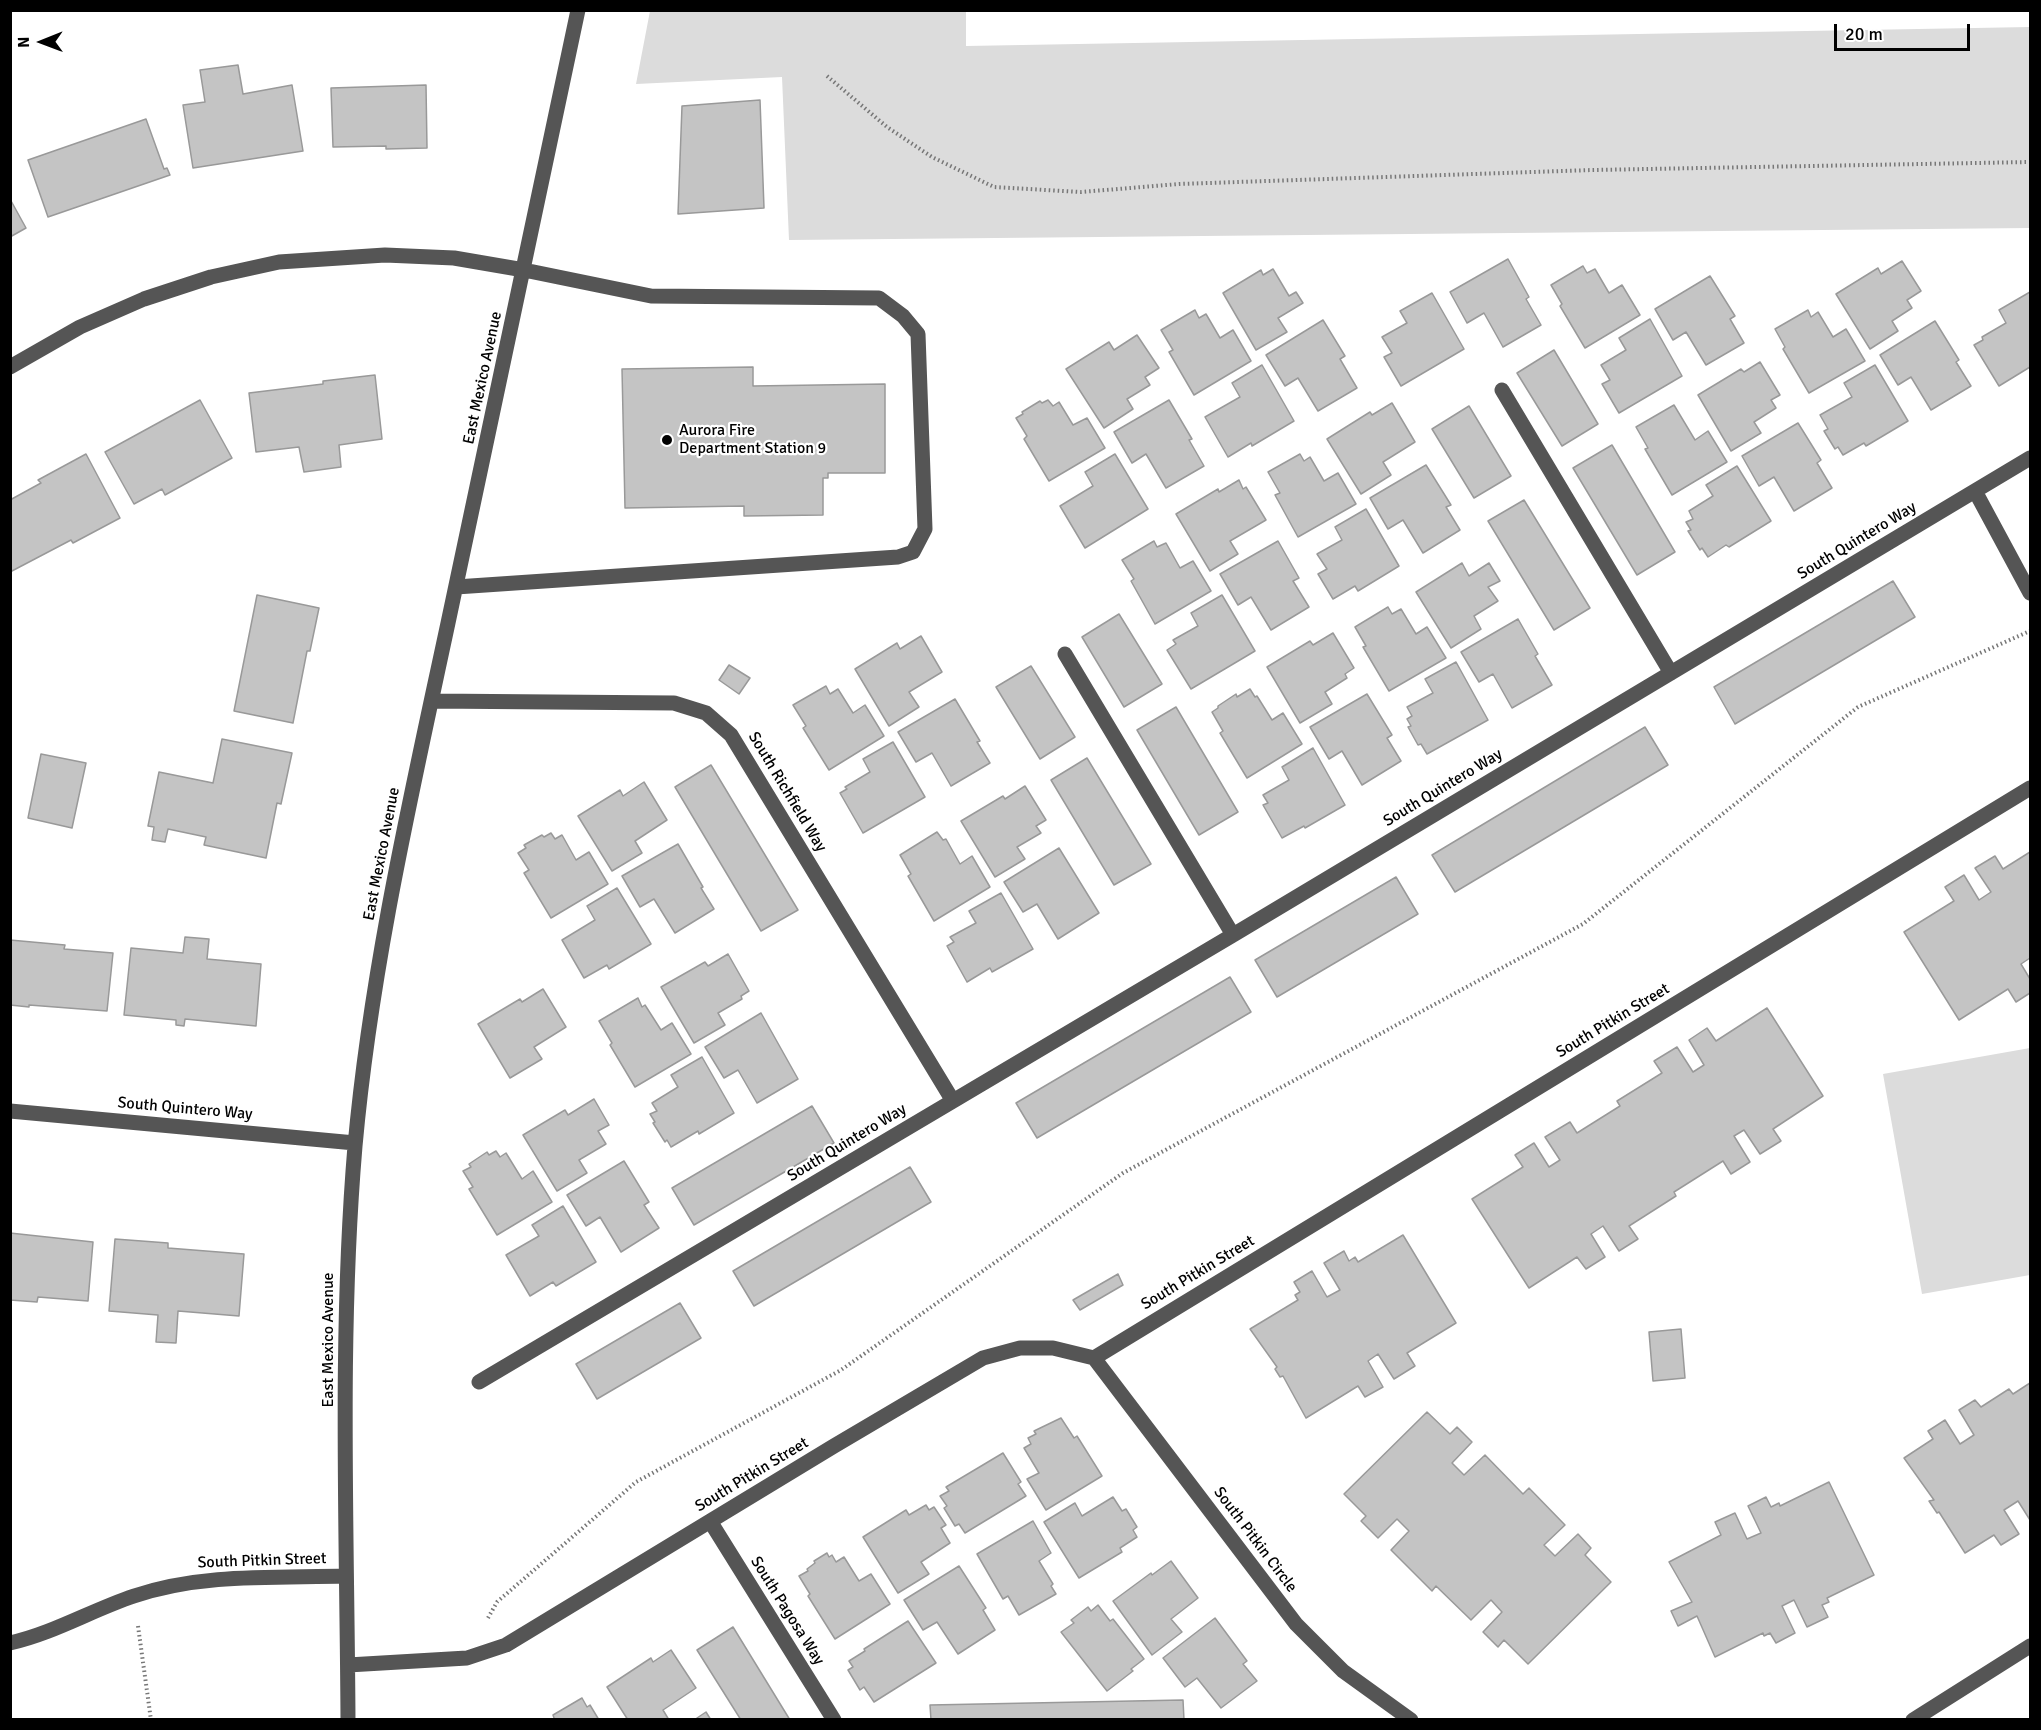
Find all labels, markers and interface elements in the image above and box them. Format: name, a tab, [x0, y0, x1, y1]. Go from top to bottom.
north arrow	[12, 12, 72, 72]
scale bar	[1837, 12, 1974, 50]
text: 20 m	[1845, 23, 1883, 45]
text: N	[14, 37, 34, 48]
street label: East Mexico Avenue	[460, 310, 506, 446]
place label: Aurora Fire Department Station 9	[679, 421, 826, 459]
marker: Aurora Fire Department Station 9	[660, 433, 674, 447]
street label: South Quintero Way	[1794, 498, 1920, 584]
street label: South Richfield Way	[744, 729, 830, 855]
street label: South Quintero Way	[1380, 745, 1506, 831]
street label: East Mexico Avenue	[360, 786, 404, 922]
street label: South Pitkin Street	[1553, 980, 1673, 1062]
street label: South Quintero Way	[117, 1094, 253, 1124]
street label: South Quintero Way	[784, 1100, 910, 1186]
street label: South Pitkin Street	[1138, 1232, 1258, 1314]
street label: East Mexico Avenue	[319, 1272, 339, 1408]
street label: South Pitkin Street	[692, 1434, 812, 1516]
street label: South Pitkin Circle	[1209, 1484, 1301, 1596]
street label: South Pitkin Street	[197, 1549, 327, 1573]
street label: South Pagosa Way	[746, 1553, 828, 1669]

